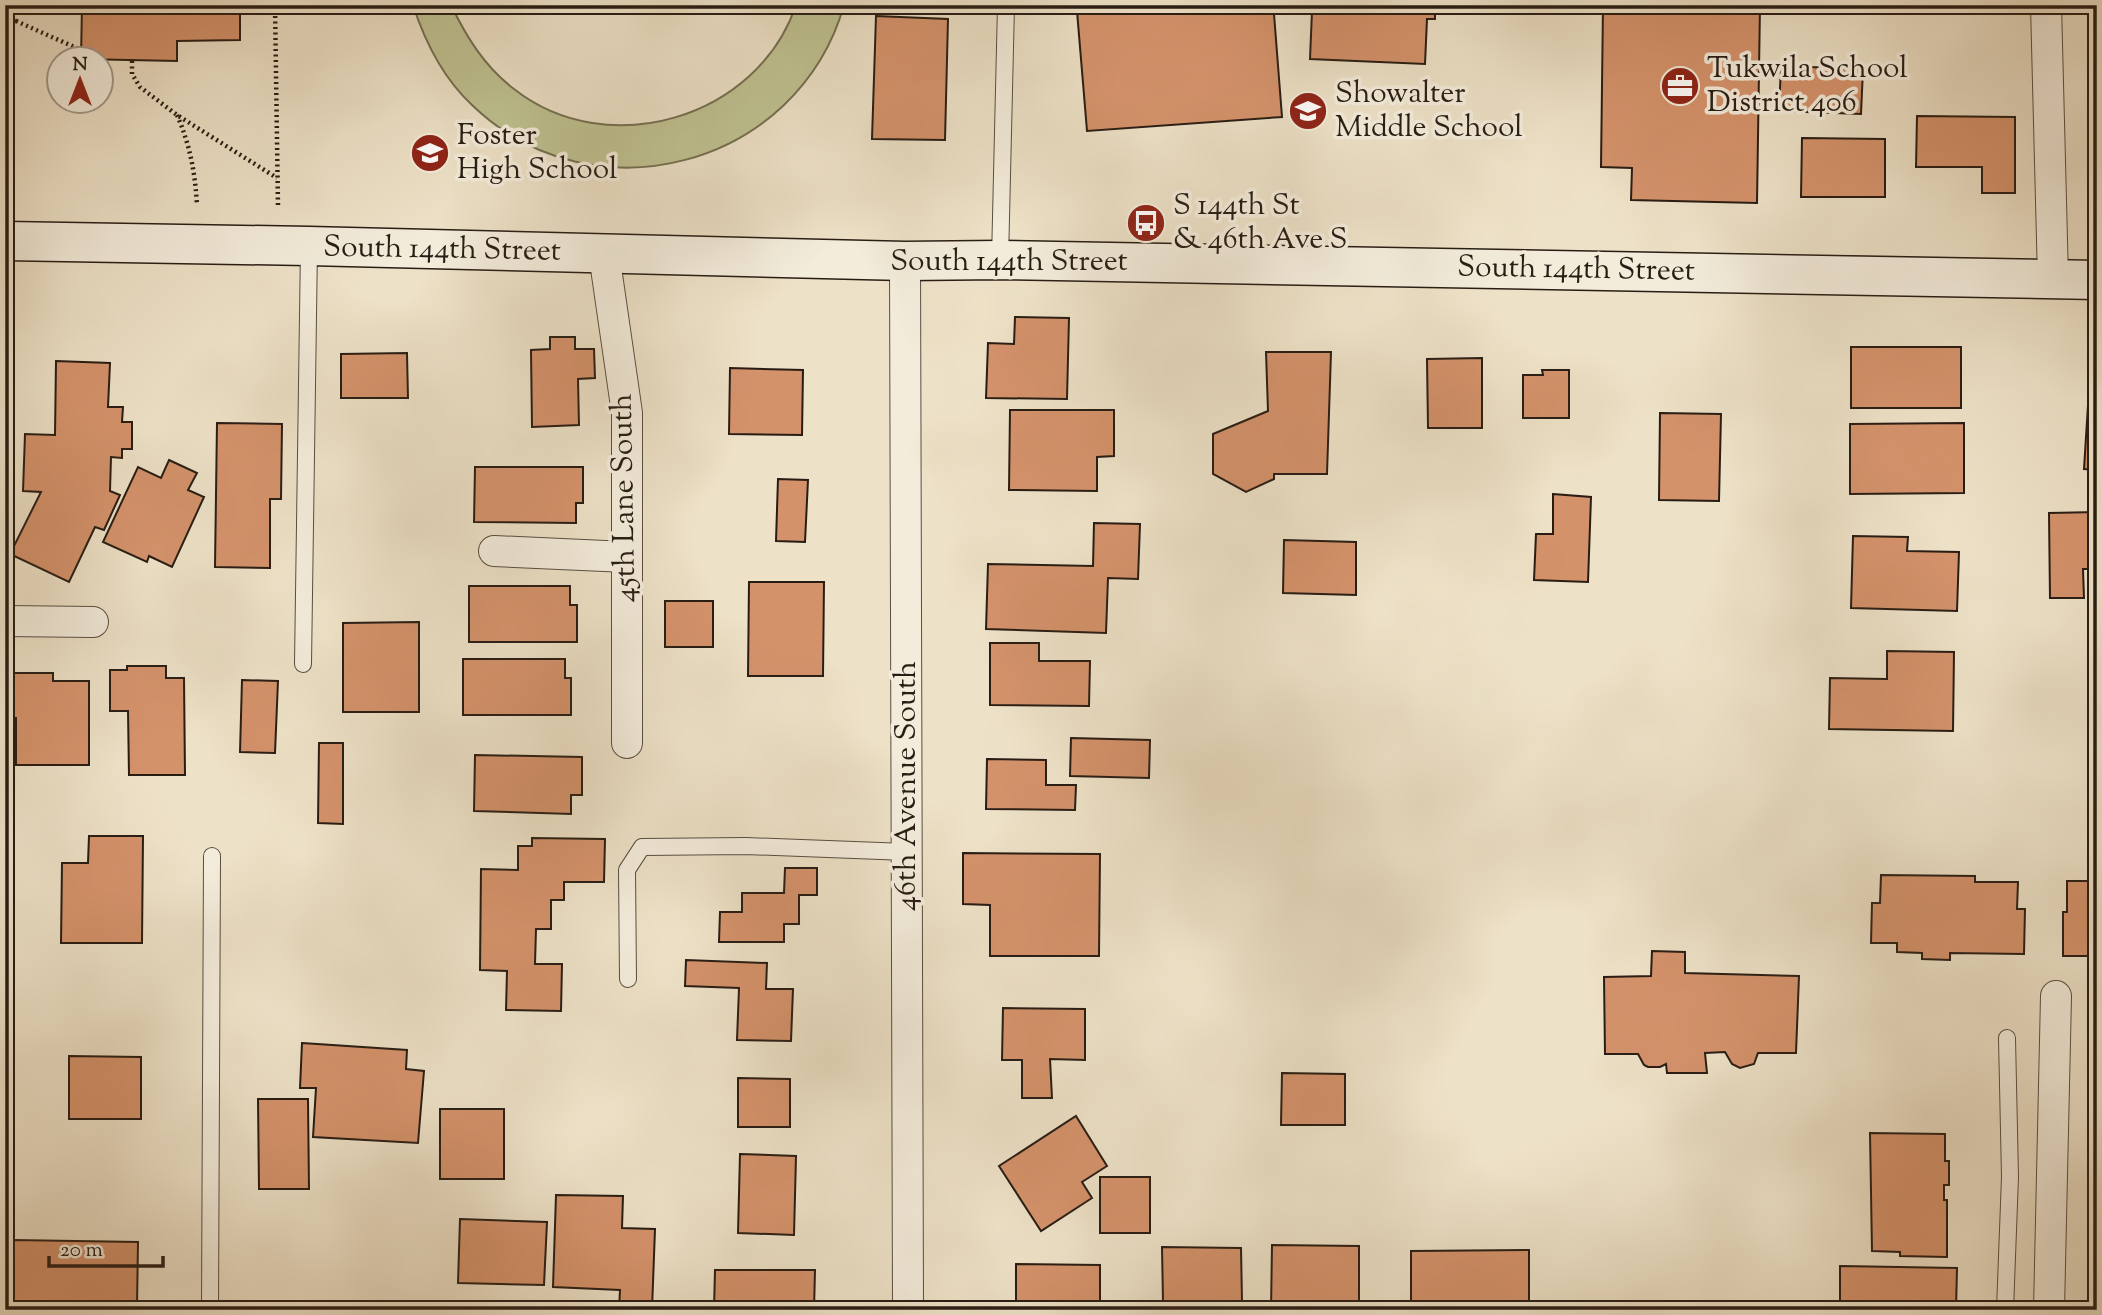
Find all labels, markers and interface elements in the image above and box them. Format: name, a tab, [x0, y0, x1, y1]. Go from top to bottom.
north arrow	[46, 46, 116, 116]
place label: Tukwila School District 406	[1707, 48, 1908, 125]
text: N	[72, 52, 88, 79]
office icon: Tukwila School District 406	[1659, 65, 1701, 107]
place label: Showalter Middle School	[1335, 73, 1523, 150]
school or university icon: Showalter Middle School	[1287, 90, 1329, 132]
place label: Foster High School	[457, 115, 617, 192]
school or university icon: Foster High School	[409, 132, 451, 174]
place label: S 144th St & 46th Ave S	[1173, 185, 1347, 262]
bus stop icon: S 144th St & 46th Ave S	[1125, 202, 1167, 244]
street label: South 144th Street	[323, 226, 561, 274]
street label: South 144th Street	[890, 241, 1128, 284]
street label: South 144th Street	[1457, 246, 1695, 294]
street label: 45th Lane South	[602, 393, 648, 603]
street label: 46th Avenue South	[886, 661, 929, 911]
scale bar	[49, 1224, 163, 1268]
text: 20 m	[60, 1236, 103, 1266]

